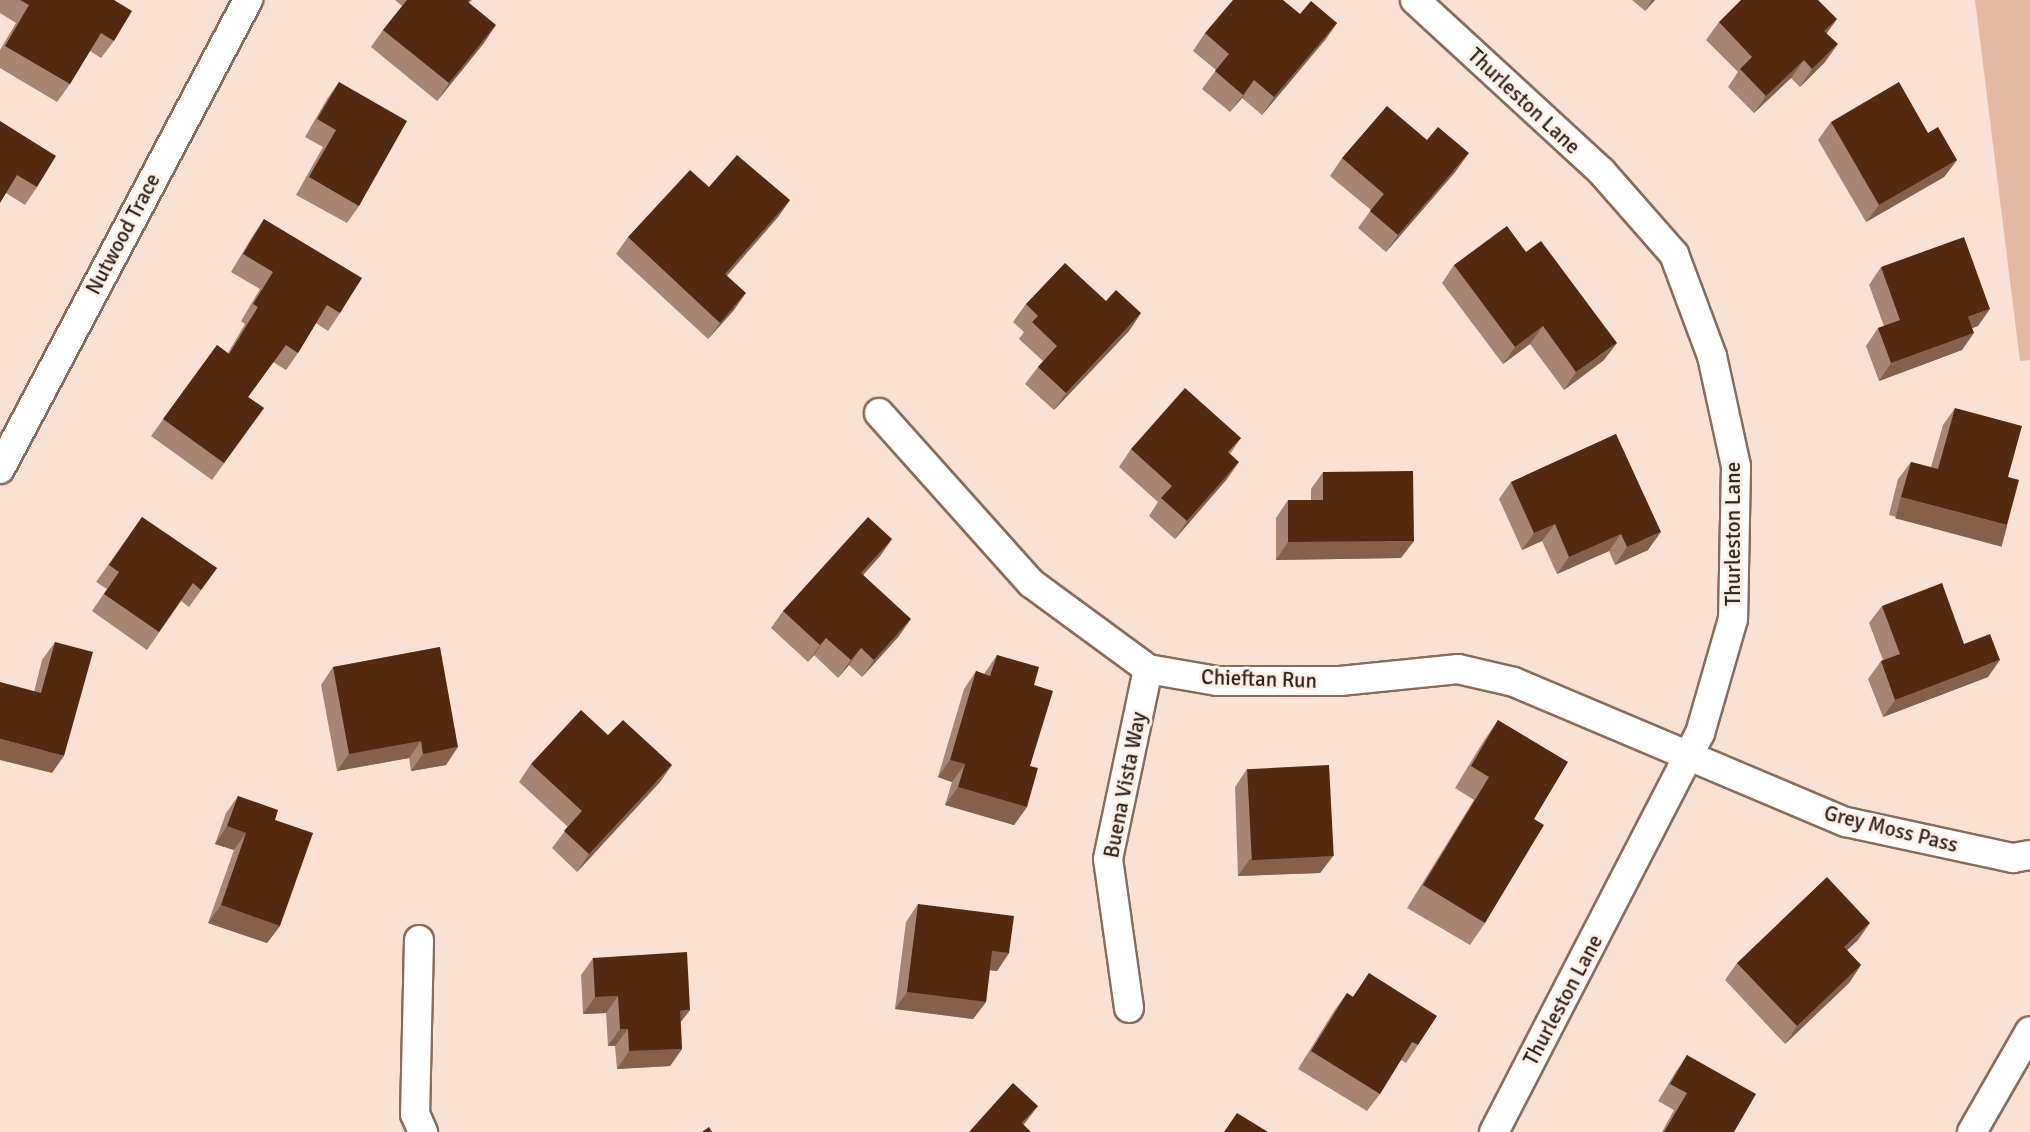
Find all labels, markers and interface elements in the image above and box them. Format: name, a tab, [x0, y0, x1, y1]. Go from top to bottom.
street label: Thurleston Lane	[1463, 43, 1585, 159]
street label: Nutwood Trace	[81, 169, 165, 299]
street label: Thurleston Lane	[1720, 462, 1746, 606]
street label: Chieftan Run	[1201, 664, 1317, 694]
street label: Buena Vista Way	[1098, 710, 1152, 860]
street label: Grey Moss Pass	[1822, 800, 1960, 858]
street label: Thurleston Lane	[1518, 930, 1608, 1070]

